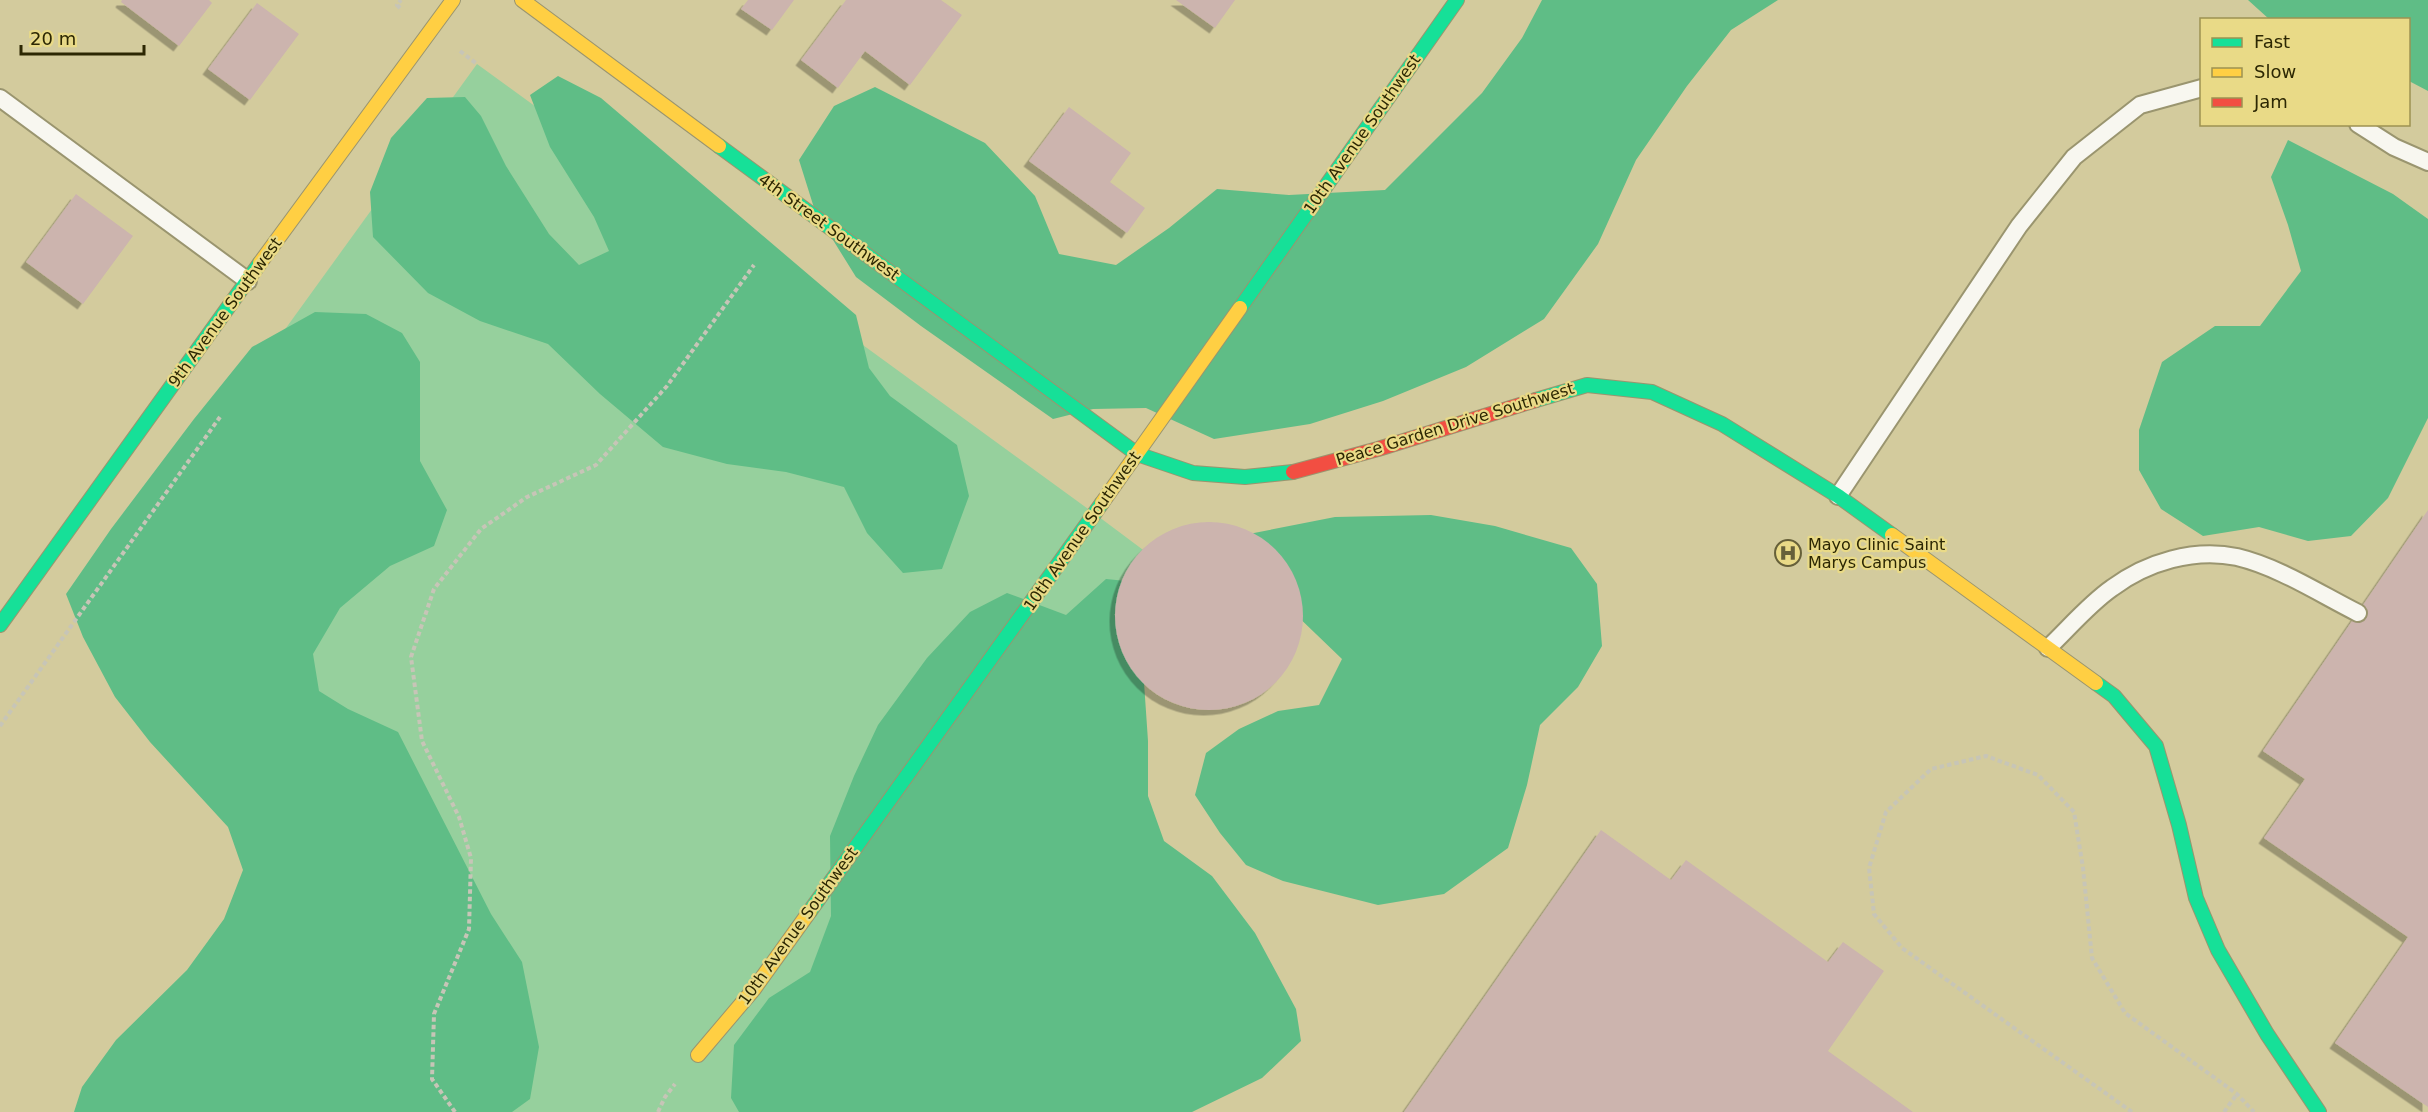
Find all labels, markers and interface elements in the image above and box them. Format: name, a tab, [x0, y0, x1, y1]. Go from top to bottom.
scale bar	[21, 18, 144, 56]
legend	[2200, 18, 2410, 126]
text: 20 m	[30, 28, 76, 49]
text: Fast	[2254, 31, 2290, 52]
street label: 10th Avenue Southwest	[1300, 51, 1424, 217]
text: Slow	[2254, 61, 2296, 82]
text: Jam	[2253, 91, 2288, 112]
street label: 4th Street Southwest	[755, 170, 903, 284]
street label: 9th Avenue Southwest	[164, 234, 286, 390]
street label: Peace Garden Drive Southwest	[1334, 379, 1576, 469]
street label: 10th Avenue Southwest	[1020, 448, 1144, 614]
place label: Mayo Clinic Saint Marys Campus	[1808, 535, 1945, 572]
hospital icon: Mayo Clinic Saint Marys Campus	[1773, 538, 1803, 568]
street label: 10th Avenue Southwest	[734, 843, 862, 1009]

